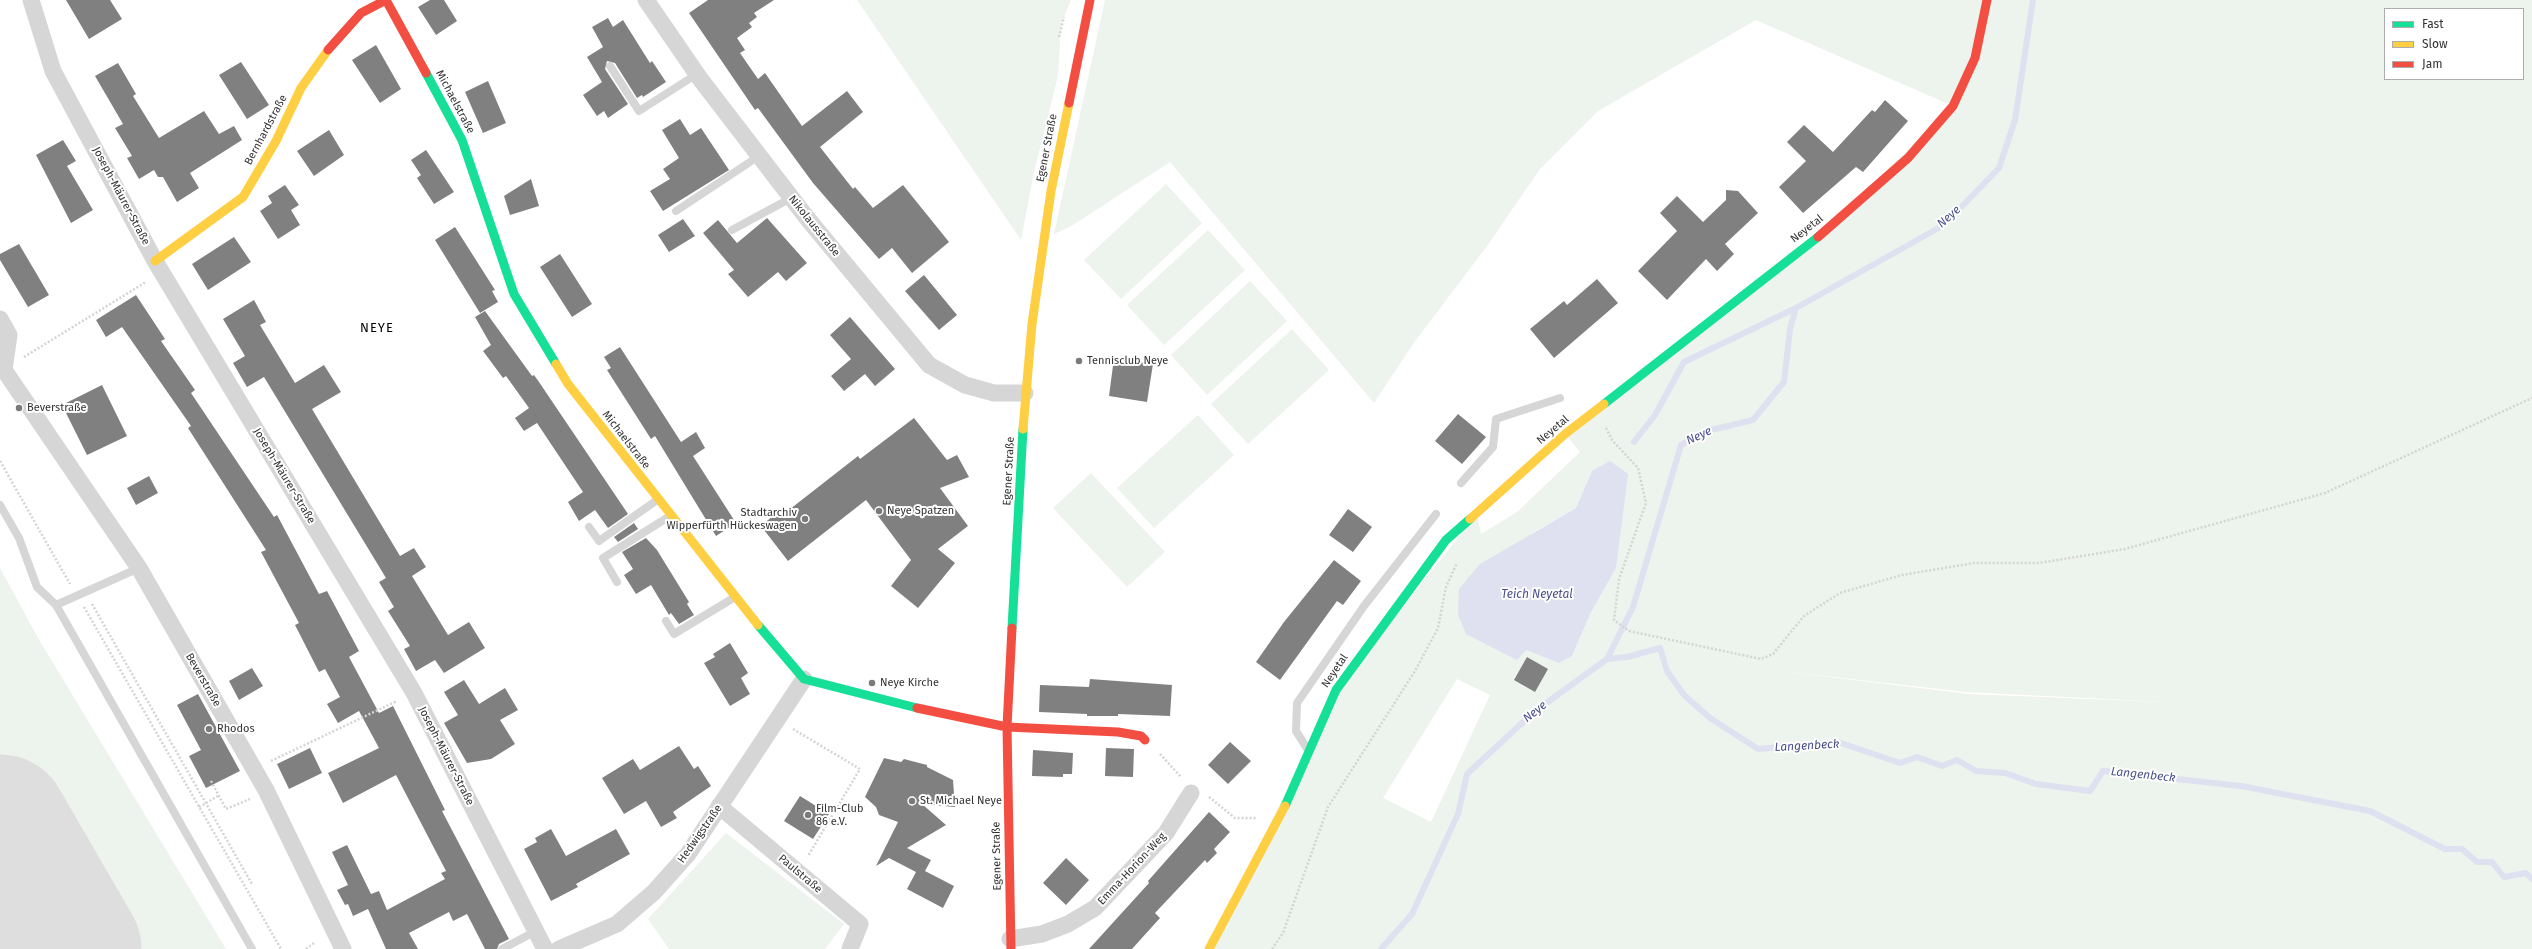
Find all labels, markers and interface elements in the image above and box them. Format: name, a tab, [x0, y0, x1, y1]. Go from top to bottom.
legend	[2384, 8, 2524, 80]
text: Fast	[2422, 17, 2444, 31]
text: Slow	[2422, 37, 2448, 51]
text: Jam	[2422, 57, 2442, 71]
street label: Michaelstraße	[433, 68, 477, 136]
street label: Bernhardstraße	[242, 93, 290, 167]
street label: Egener Straße	[1034, 113, 1060, 183]
street label: Joseph-Mäurer-Straße	[89, 145, 153, 247]
street label: Nikolausstraße	[785, 193, 843, 259]
water label: Neye	[1934, 203, 1964, 231]
street label: Neyetal	[1788, 212, 1826, 246]
district label: NEYE	[360, 320, 394, 336]
place label: Tennisclub Neye	[1087, 354, 1168, 368]
marker: Tennisclub Neye	[1074, 356, 1084, 366]
place label: Beverstraße	[27, 401, 87, 415]
marker: Beverstraße	[14, 403, 24, 413]
street label: Michaelstraße	[599, 408, 653, 472]
street label: Neyetal	[1534, 413, 1572, 447]
water label: Neye	[1684, 424, 1714, 448]
street label: Joseph-Mäurer-Straße	[250, 426, 318, 526]
street label: Egener Straße	[1001, 436, 1017, 506]
place label: Neye Spatzen	[887, 504, 954, 518]
place label: Stadtarchiv Wipperfürth Hückeswagen	[666, 506, 797, 532]
marker: Neye Spatzen	[874, 506, 884, 516]
marker: Stadtarchiv Wipperfürth Hückeswagen	[800, 514, 810, 524]
water label: Teich Neyetal	[1501, 588, 1573, 602]
street label: Beverstraße	[182, 651, 224, 709]
street label: Neyetal	[1319, 652, 1351, 690]
place label: Neye Kirche	[880, 676, 939, 690]
marker: Neye Kirche	[867, 678, 877, 688]
water label: Neye	[1520, 698, 1550, 726]
street label: Joseph-Mäurer-Straße	[415, 704, 477, 808]
place label: Rhodos	[217, 722, 255, 736]
marker: Rhodos	[204, 724, 214, 734]
water label: Langenbeck	[1774, 737, 1840, 755]
water label: Langenbeck	[2110, 764, 2176, 786]
place label: St. Michael Neye	[920, 794, 1002, 808]
marker: St. Michael Neye	[907, 796, 917, 806]
street label: Hedwigstraße	[675, 802, 725, 866]
place label: Film-Club 86 e.V.	[816, 802, 863, 828]
marker: Film-Club 86 e.V.	[803, 810, 813, 820]
street label: Egener Straße	[990, 821, 1004, 891]
street label: Emma-Horion-Weg	[1095, 830, 1169, 908]
street label: Paulstraße	[776, 852, 824, 896]

